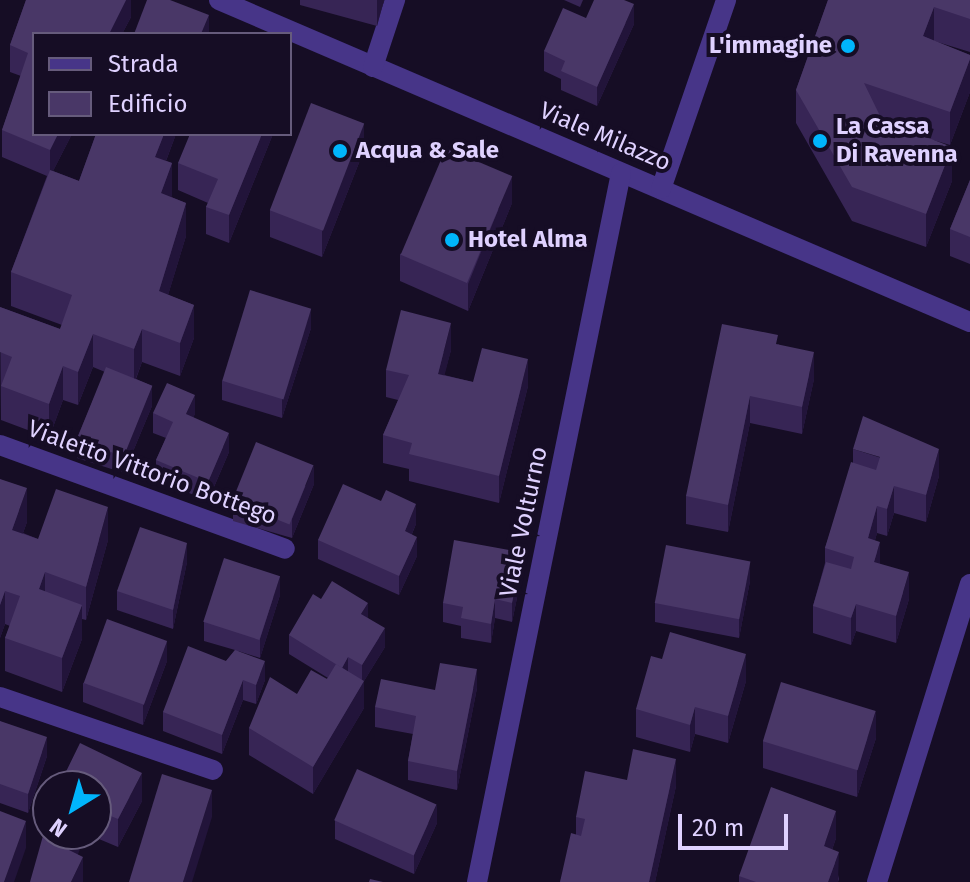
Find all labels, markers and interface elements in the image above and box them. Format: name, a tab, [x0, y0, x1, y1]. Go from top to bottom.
legend	[32, 32, 292, 136]
place label: L'immagine	[709, 32, 832, 60]
marker: L'immagine	[839, 37, 857, 55]
text: Strada	[108, 50, 179, 78]
text: Edificio	[108, 90, 188, 118]
street label: Viale Milazzo	[535, 96, 675, 178]
place label: La Cassa Di Ravenna	[836, 113, 958, 169]
marker: La Cassa Di Ravenna	[811, 132, 829, 150]
place label: Acqua & Sale	[356, 137, 499, 165]
marker: Acqua & Sale	[331, 142, 349, 160]
place label: Hotel Alma	[468, 226, 588, 254]
marker: Hotel Alma	[443, 231, 461, 249]
street label: Vialetto Vittorio Bottego	[24, 415, 280, 531]
street label: Viale Volturno	[494, 444, 554, 600]
north arrow	[32, 770, 112, 850]
scale bar	[682, 798, 792, 848]
text: N	[45, 813, 72, 843]
text: 20 m	[692, 814, 744, 842]

